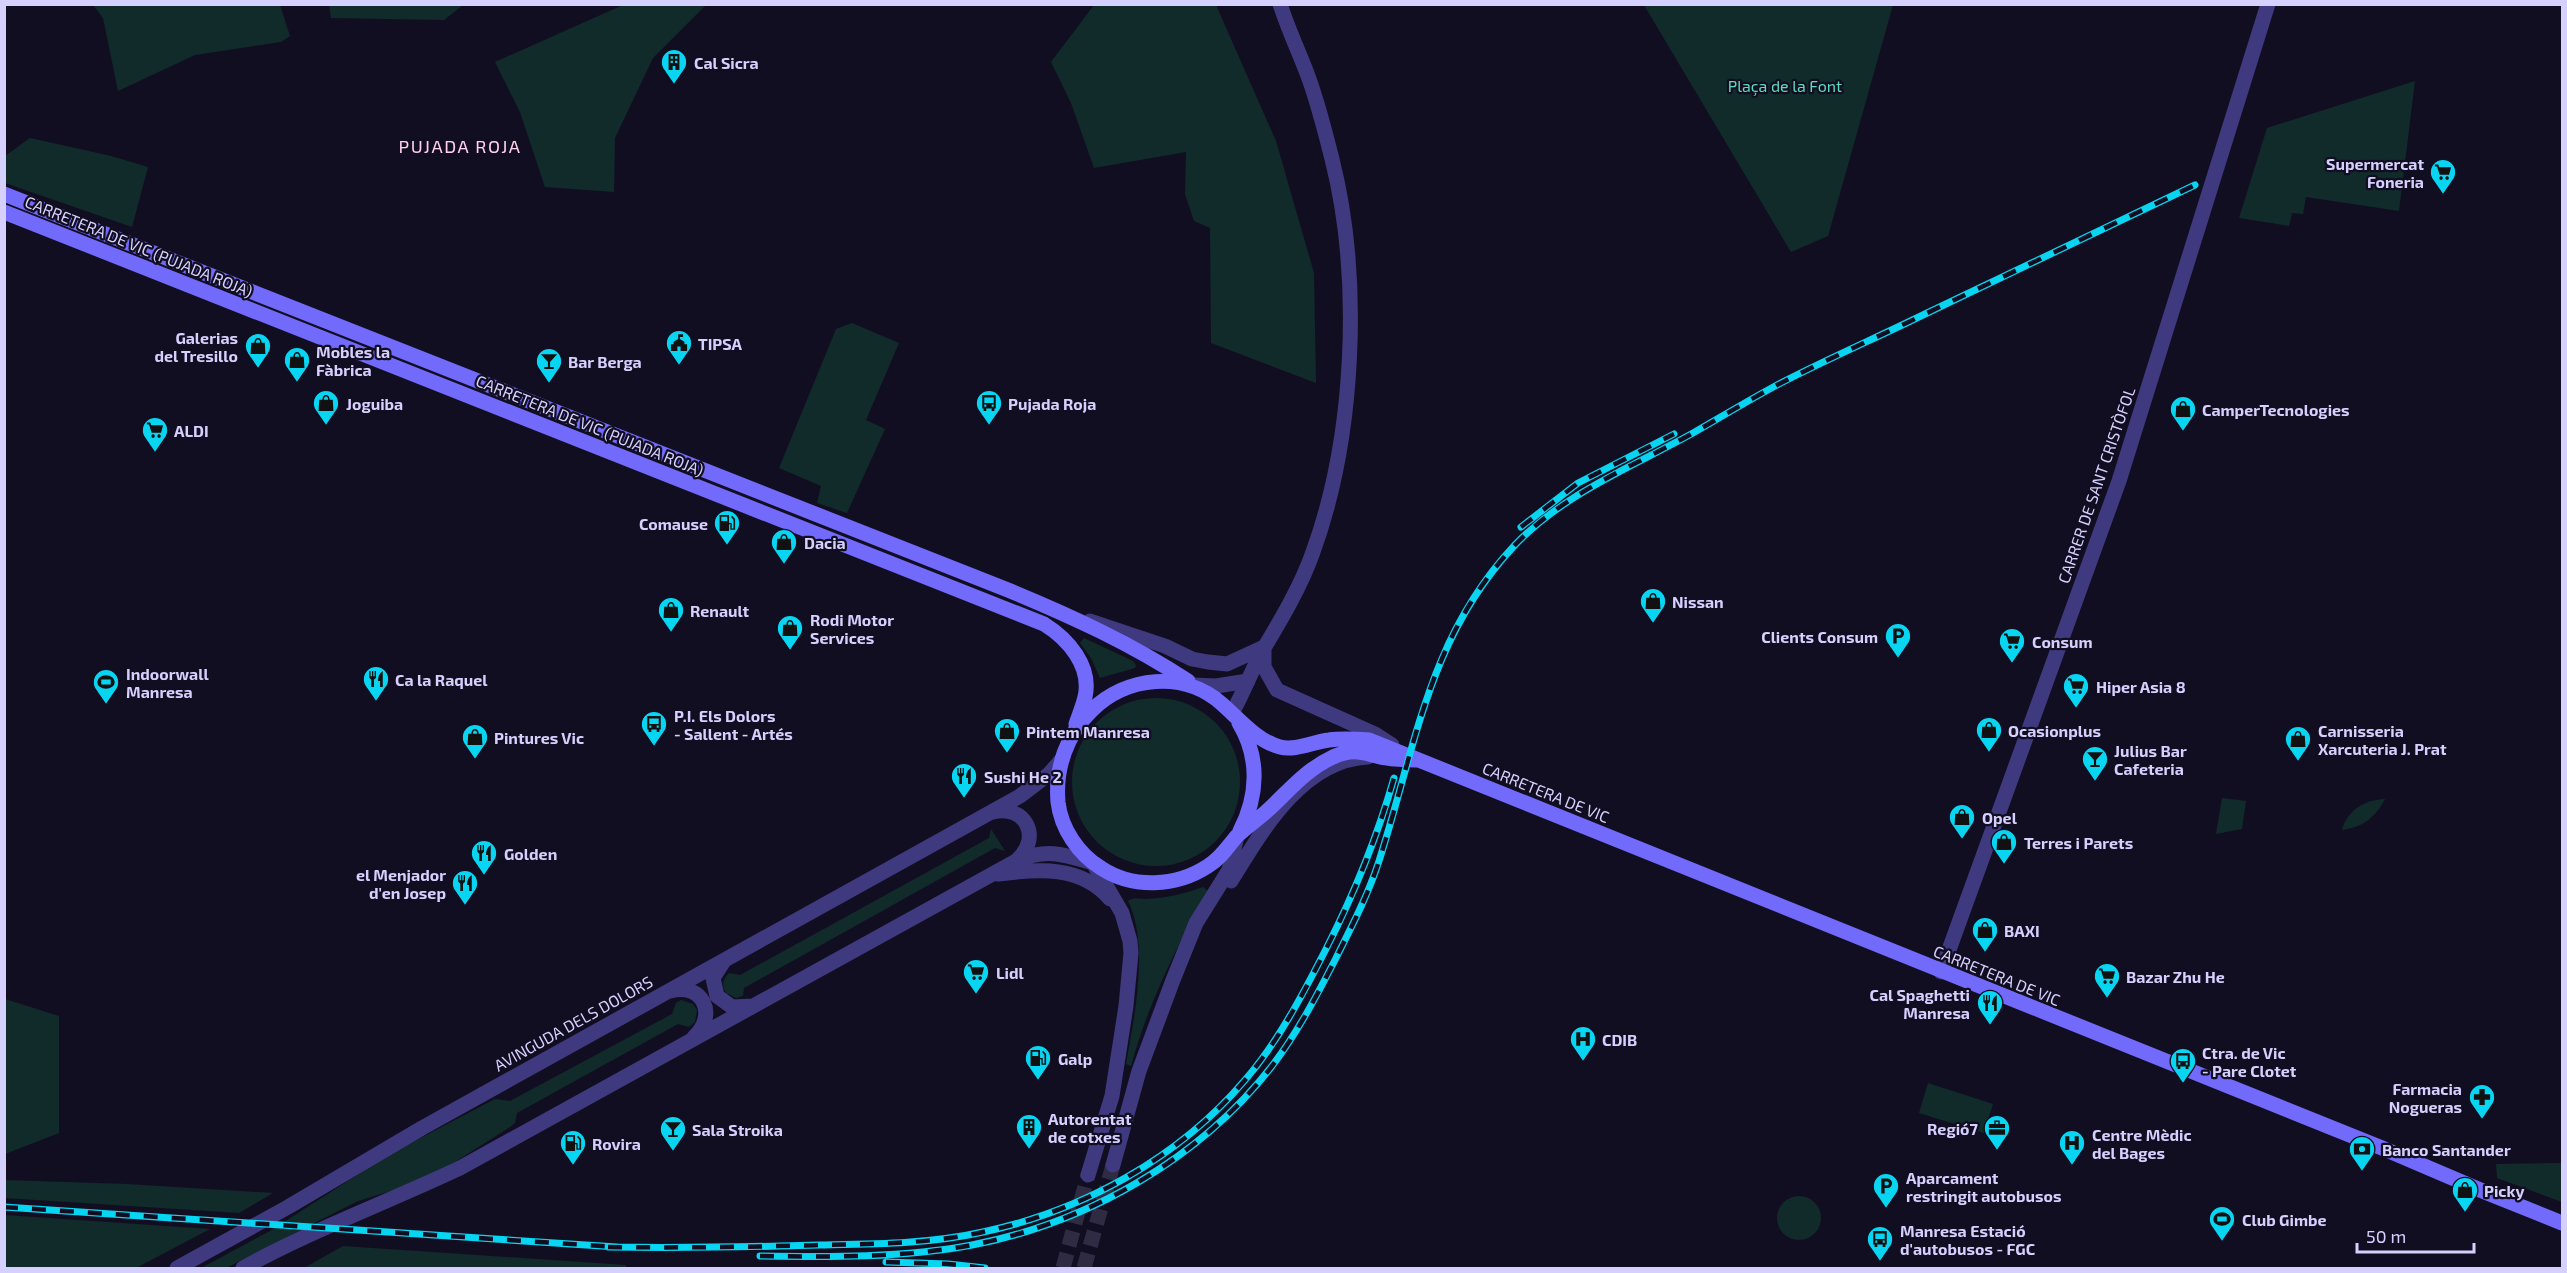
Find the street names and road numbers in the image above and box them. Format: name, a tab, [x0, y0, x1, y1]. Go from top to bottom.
street label: CARRETERA DE VIC (PUJADA ROJA)	[22, 192, 256, 300]
street label: CARRETERA DE VIC (PUJADA ROJA)	[473, 371, 707, 479]
street label: CARRER DE SANT CRISTÒFOL	[2053, 384, 2139, 586]
street label: CARRETERA DE VIC	[1480, 758, 1612, 826]
street label: CARRETERA DE VIC	[1931, 941, 2063, 1009]
street label: AVINGUDA DELS DOLORS	[490, 971, 656, 1075]

